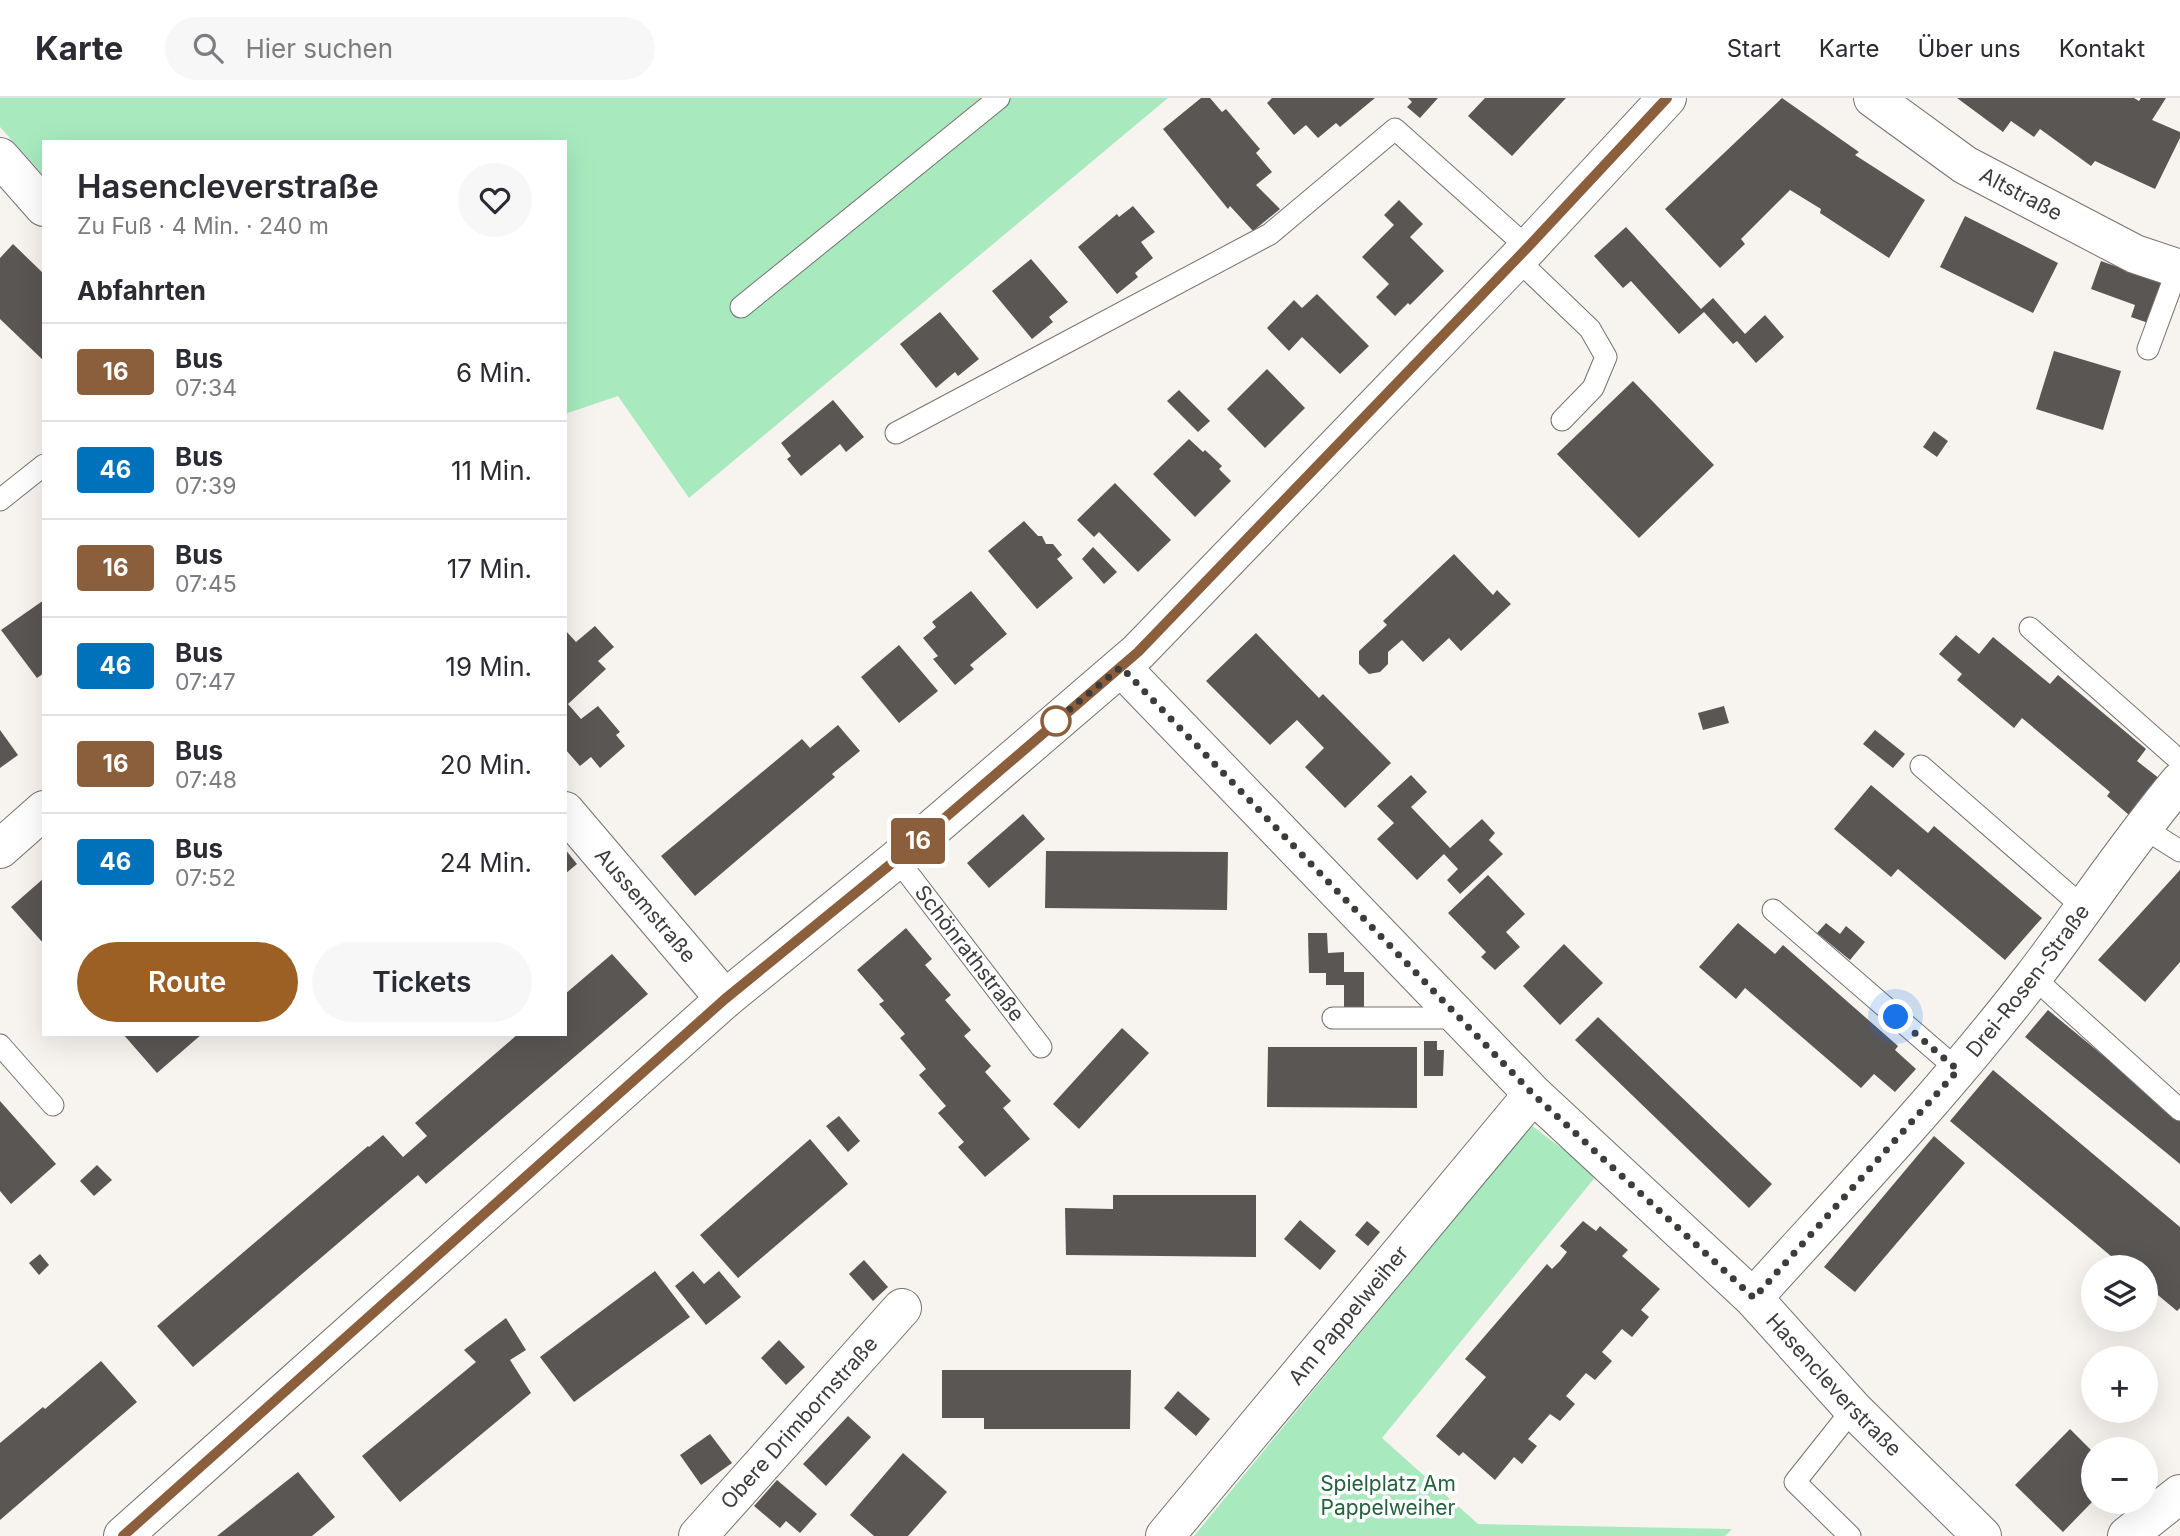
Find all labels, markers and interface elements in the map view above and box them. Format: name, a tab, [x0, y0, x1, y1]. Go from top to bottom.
search box	[165, 17, 655, 80]
text: Karte	[35, 28, 123, 68]
icon: search	[189, 29, 227, 67]
text: Hier suchen	[245, 33, 393, 64]
text: Start	[1727, 34, 1781, 63]
text: Karte	[1819, 34, 1879, 63]
text: Über uns	[1917, 34, 2021, 63]
text: Kontakt	[2059, 34, 2145, 63]
street label: Altstraße	[1976, 162, 2067, 226]
button: heart	[458, 163, 532, 237]
text: Hasencleverstraße	[77, 166, 379, 206]
text: Zu Fuß · 4 Min. · 240 m	[77, 212, 329, 240]
text: Abfahrten	[77, 275, 206, 306]
text: Bus	[175, 343, 223, 374]
text: 16	[103, 357, 128, 386]
text: 6 Min.	[456, 357, 532, 388]
text: 07:34	[175, 374, 237, 402]
text: Bus	[175, 441, 223, 472]
text: 46	[100, 455, 131, 484]
text: 11 Min.	[451, 455, 532, 486]
text: 07:39	[175, 472, 236, 500]
text: Bus	[175, 539, 223, 570]
text: 16	[103, 553, 128, 582]
text: 17 Min.	[447, 553, 532, 584]
text: 07:45	[175, 570, 237, 598]
text: Bus	[175, 637, 223, 668]
text: 46	[100, 651, 131, 680]
text: 19 Min.	[445, 651, 532, 682]
text: 07:47	[175, 668, 236, 696]
unlabelled marker	[1041, 706, 1071, 736]
text: Bus	[175, 735, 223, 766]
text: 16	[103, 749, 128, 778]
text: 20 Min.	[440, 749, 532, 780]
text: 07:48	[175, 766, 237, 794]
line badge: 16	[886, 818, 950, 864]
text: 16	[905, 826, 931, 855]
text: Bus	[175, 833, 223, 864]
street label: Aussemstraße	[590, 843, 701, 968]
text: 46	[100, 847, 131, 876]
text: 24 Min.	[440, 847, 532, 878]
text: 07:52	[175, 864, 236, 892]
street label: Schönrathstraße	[910, 880, 1030, 1026]
street label: Drei-Rosen-Straße	[1961, 899, 2094, 1062]
button: Route	[77, 942, 298, 1022]
button: Tickets	[312, 942, 532, 1022]
your location	[1878, 999, 1913, 1034]
street label: Am Pappelweiher	[1283, 1240, 1414, 1390]
map controls	[2081, 1255, 2158, 1514]
button: layers	[2081, 1255, 2158, 1332]
street label: Hasencleverstraße	[1761, 1308, 1907, 1461]
street label: Obere Drimbornstraße	[715, 1331, 883, 1514]
button: +	[2081, 1346, 2158, 1423]
button: −	[2081, 1437, 2158, 1514]
park label: Spielplatz Am Pappelweiher	[1320, 1471, 1456, 1520]

